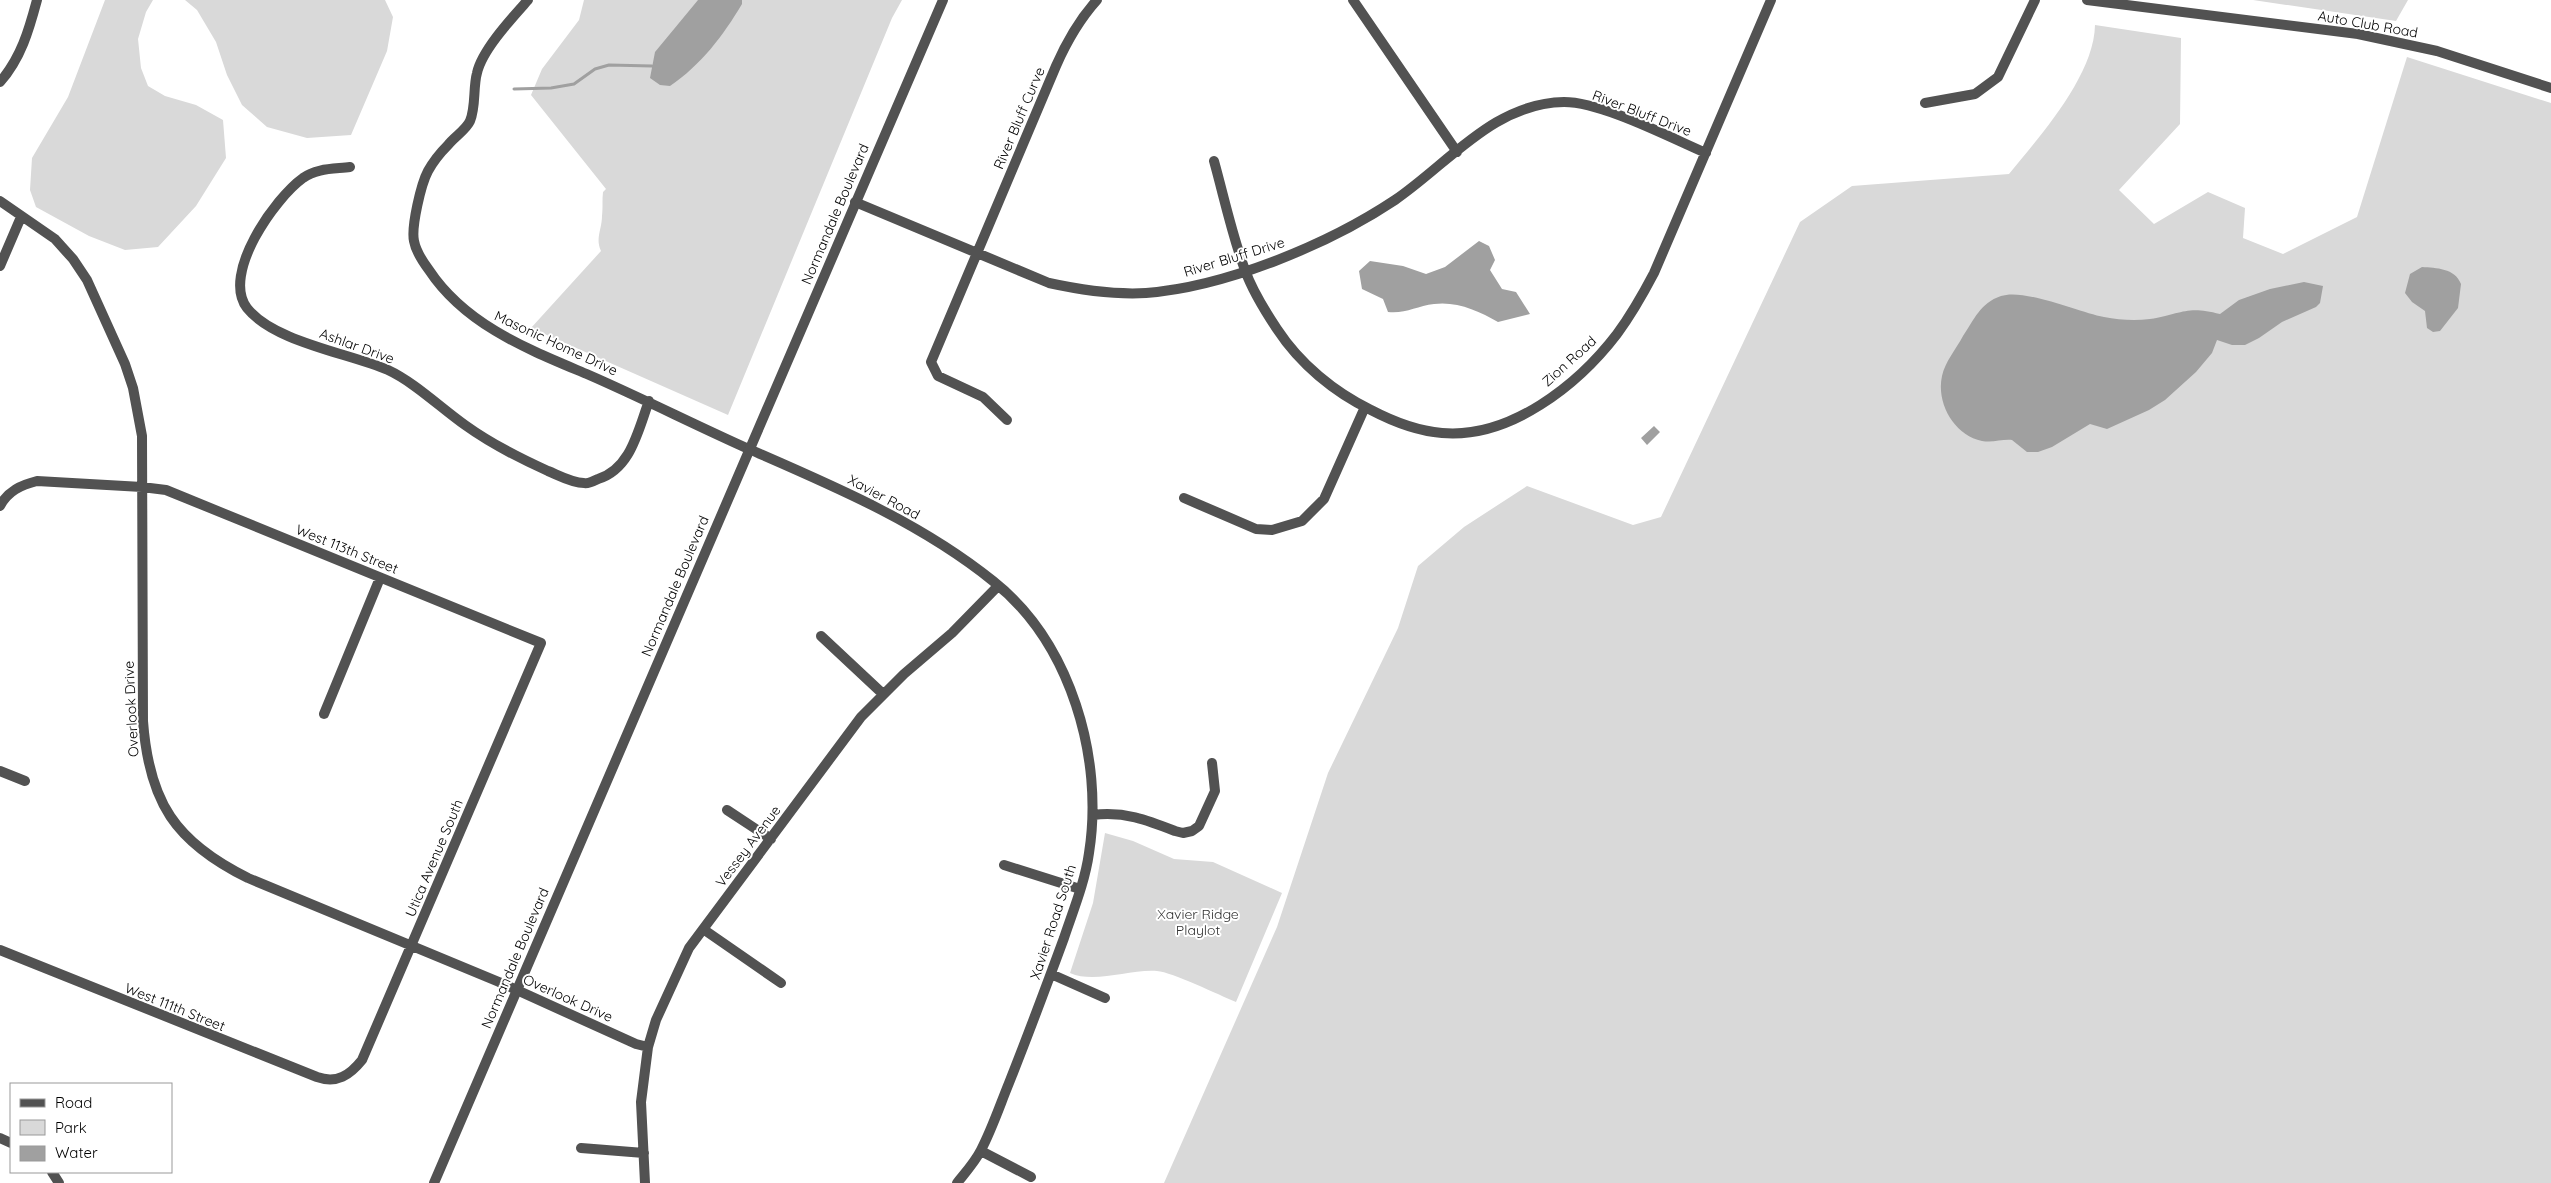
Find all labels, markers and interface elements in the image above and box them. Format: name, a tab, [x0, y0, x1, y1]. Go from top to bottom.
street label: Auto Club Road	[2317, 6, 2419, 42]
street label: River Bluff Curve	[989, 64, 1049, 172]
street label: River Bluff Drive	[1590, 86, 1694, 140]
street label: Normandale Boulevard	[797, 141, 873, 287]
street label: River Bluff Drive	[1181, 233, 1287, 281]
street label: Masonic Home Drive	[491, 307, 621, 380]
street label: Ashlar Drive	[317, 324, 397, 368]
street label: Zion Road	[1538, 332, 1600, 390]
street label: Xavier Road	[845, 470, 923, 524]
street label: Normandale Boulevard	[637, 513, 713, 659]
street label: West 113th Street	[293, 520, 401, 578]
street label: Overlook Drive	[119, 660, 143, 758]
street label: Utica Avenue South	[401, 796, 467, 920]
street label: Vessey Avenue	[711, 802, 785, 890]
street label: Xavier Road South	[1026, 862, 1080, 982]
street label: Normandale Boulevard	[477, 885, 553, 1031]
park label: Xavier Ridge Playlot	[1157, 905, 1239, 939]
street label: Overlook Drive	[520, 970, 616, 1026]
street label: West 111th Street	[122, 979, 228, 1035]
legend	[10, 1083, 172, 1173]
text: Road	[55, 1093, 92, 1112]
text: Park	[55, 1118, 87, 1137]
text: Water	[55, 1143, 98, 1162]

